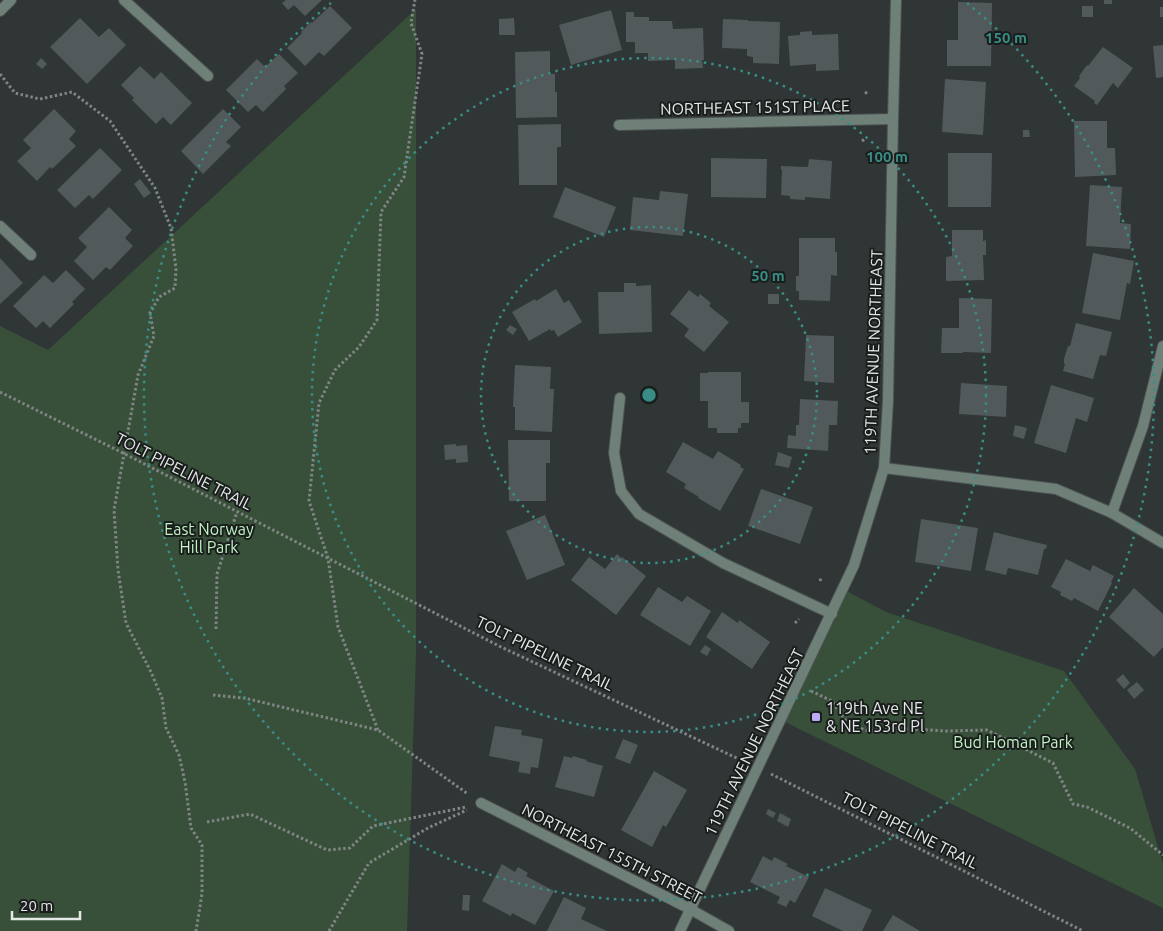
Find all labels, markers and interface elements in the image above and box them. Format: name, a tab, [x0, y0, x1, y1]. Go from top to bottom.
text: 150 m	[985, 29, 1027, 46]
street label: NORTHEAST 151ST PLACE	[660, 96, 850, 118]
text: 100 m	[866, 148, 908, 165]
street label: 119TH AVENUE NORTHEAST	[860, 249, 886, 455]
text: 50 m	[751, 267, 785, 284]
centre of rings	[640, 386, 658, 404]
street label: TOLT PIPELINE TRAIL	[113, 429, 255, 513]
park label: East Norway Hill Park	[164, 520, 254, 556]
street label: TOLT PIPELINE TRAIL	[473, 612, 617, 694]
street label: 119TH AVENUE NORTHEAST	[701, 646, 807, 838]
place label: 119th Ave NE & NE 153rd Pl	[826, 699, 924, 735]
marker: 119th Ave NE & NE 153rd Pl	[810, 711, 822, 723]
park label: Bud Homan Park	[953, 733, 1073, 751]
street label: TOLT PIPELINE TRAIL	[839, 788, 981, 872]
street label: NORTHEAST 155TH STREET	[519, 800, 705, 906]
scale bar	[12, 888, 80, 920]
text: 20 m	[20, 897, 53, 914]

